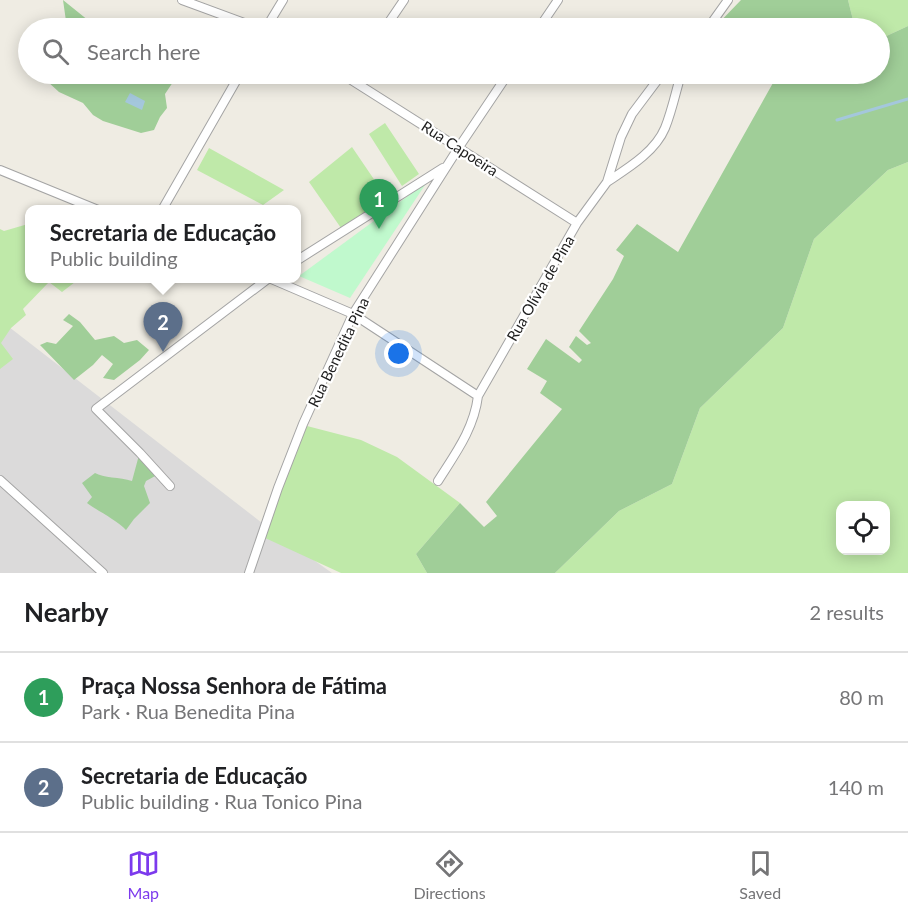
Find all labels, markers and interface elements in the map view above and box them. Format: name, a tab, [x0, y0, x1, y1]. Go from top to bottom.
search box	[18, 18, 890, 84]
icon: search	[39, 35, 72, 68]
text: Search here	[87, 38, 200, 65]
street label: Rua Capoeira	[418, 117, 502, 179]
pin: 1	[360, 180, 398, 229]
popup	[25, 205, 301, 283]
text: Secretaria de Educação	[50, 219, 276, 246]
street label: Rua Olívia de Pina	[502, 232, 578, 344]
text: Public building	[50, 246, 178, 270]
street label: Rua Benedita Pina	[304, 294, 372, 410]
pin: 2	[144, 302, 182, 352]
your location	[384, 339, 413, 368]
map controls	[836, 501, 890, 555]
button: locate	[836, 501, 890, 555]
text: Nearby	[24, 596, 109, 628]
text: 2 results	[809, 600, 884, 624]
text: Praça Nossa Senhora de Fátima	[81, 672, 387, 699]
text: 1	[38, 685, 49, 709]
text: 80 m	[839, 685, 884, 709]
text: Park · Rua Benedita Pina	[81, 699, 295, 723]
text: Secretaria de Educação	[81, 762, 308, 789]
text: 2	[38, 775, 49, 799]
text: 140 m	[828, 775, 884, 799]
text: Public building · Rua Tonico Pina	[81, 789, 362, 813]
tab: Map	[127, 847, 160, 902]
tab: Directions	[413, 847, 486, 902]
tab: Saved	[739, 847, 781, 902]

